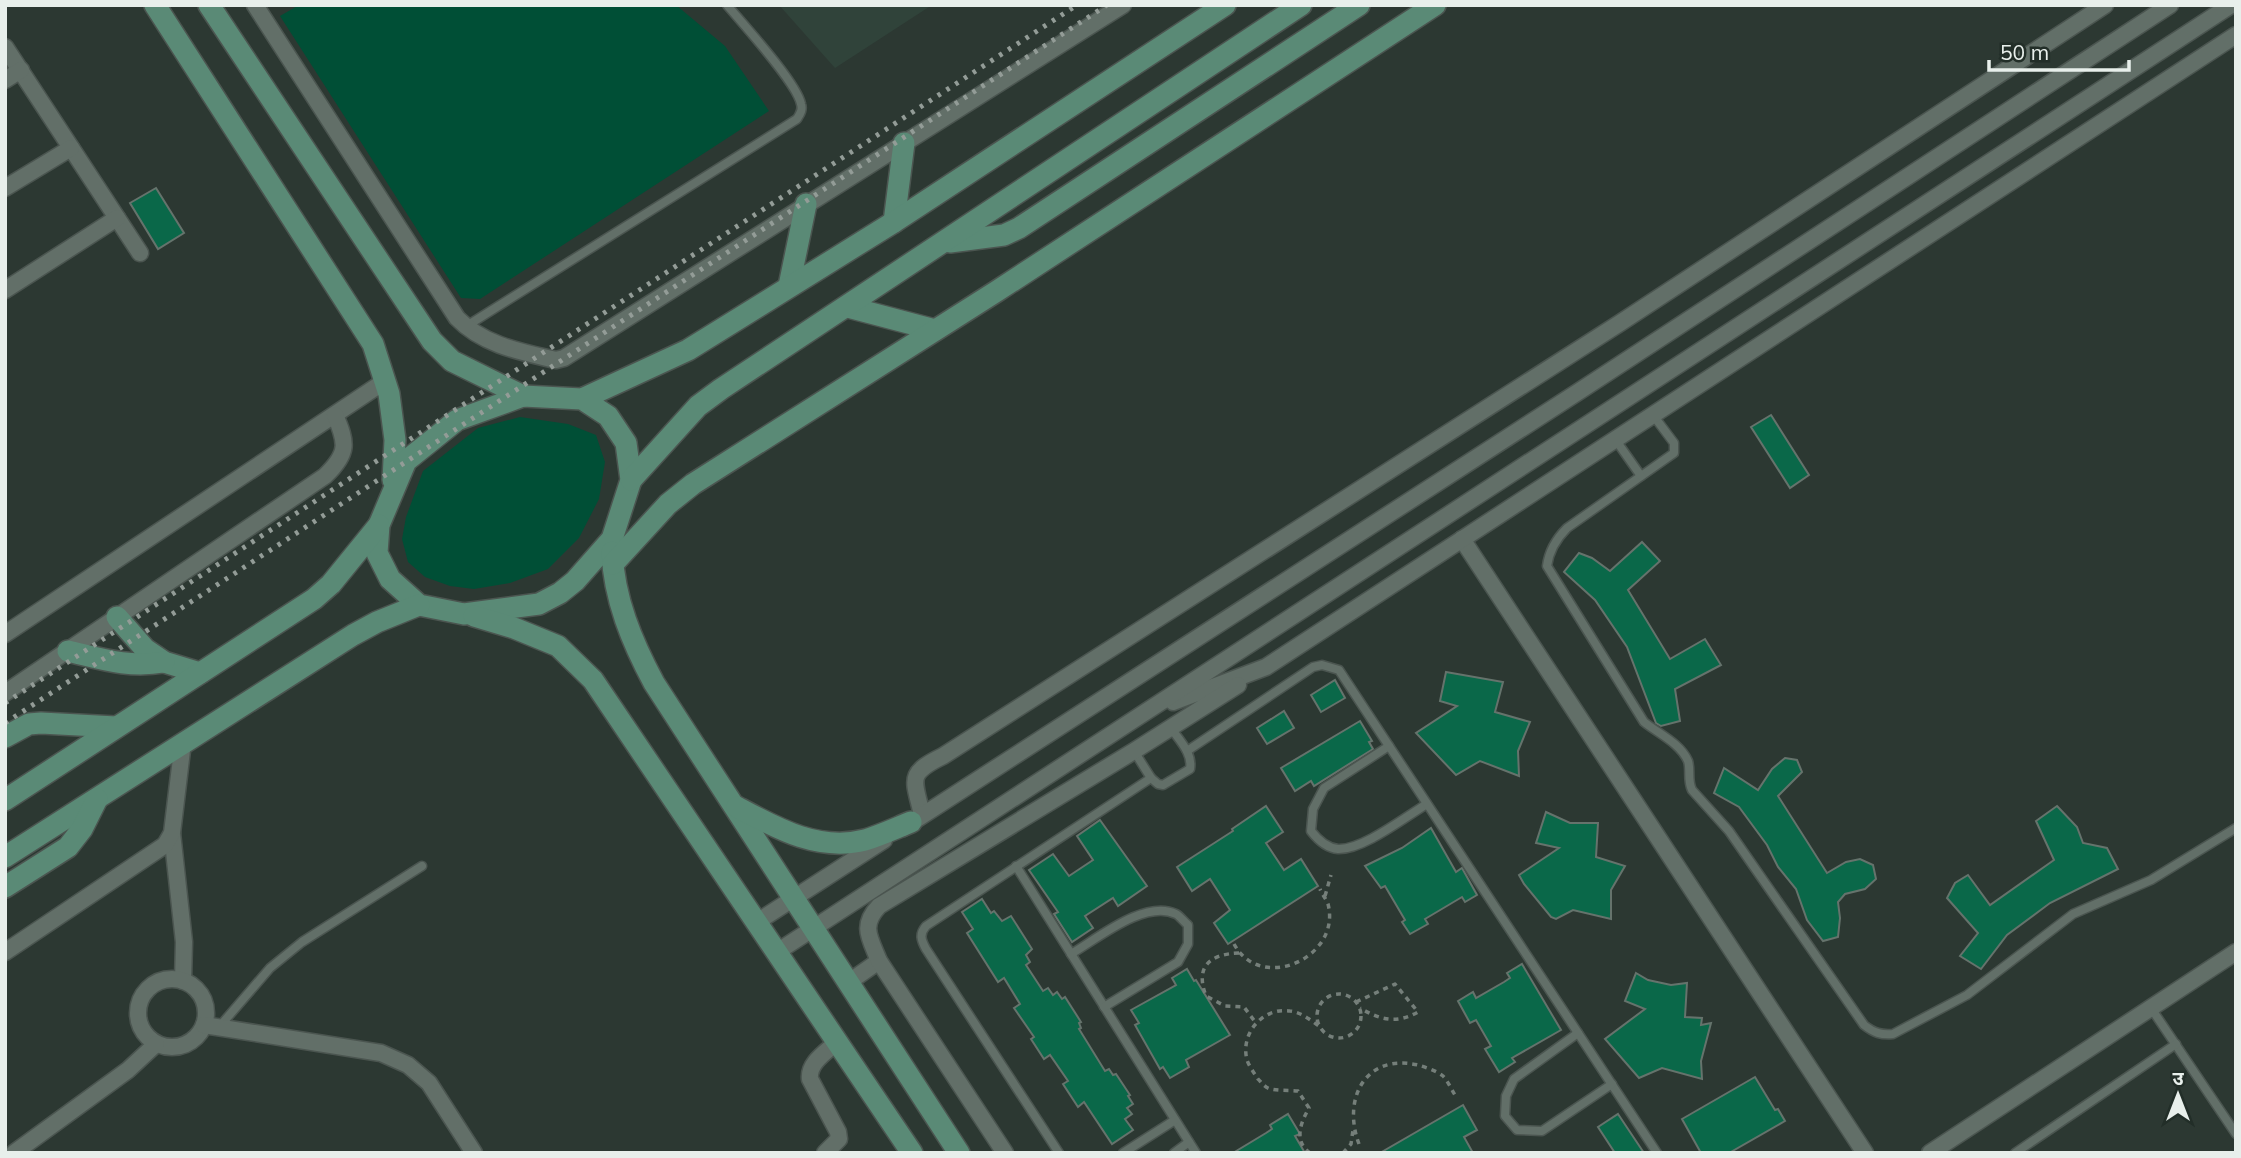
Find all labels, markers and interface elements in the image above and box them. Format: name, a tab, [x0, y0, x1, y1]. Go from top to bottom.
scale bar	[1989, 28, 2129, 72]
text: 50 m	[2000, 39, 2049, 65]
north arrow	[2143, 1060, 2213, 1130]
text: उ	[2172, 1066, 2184, 1090]

